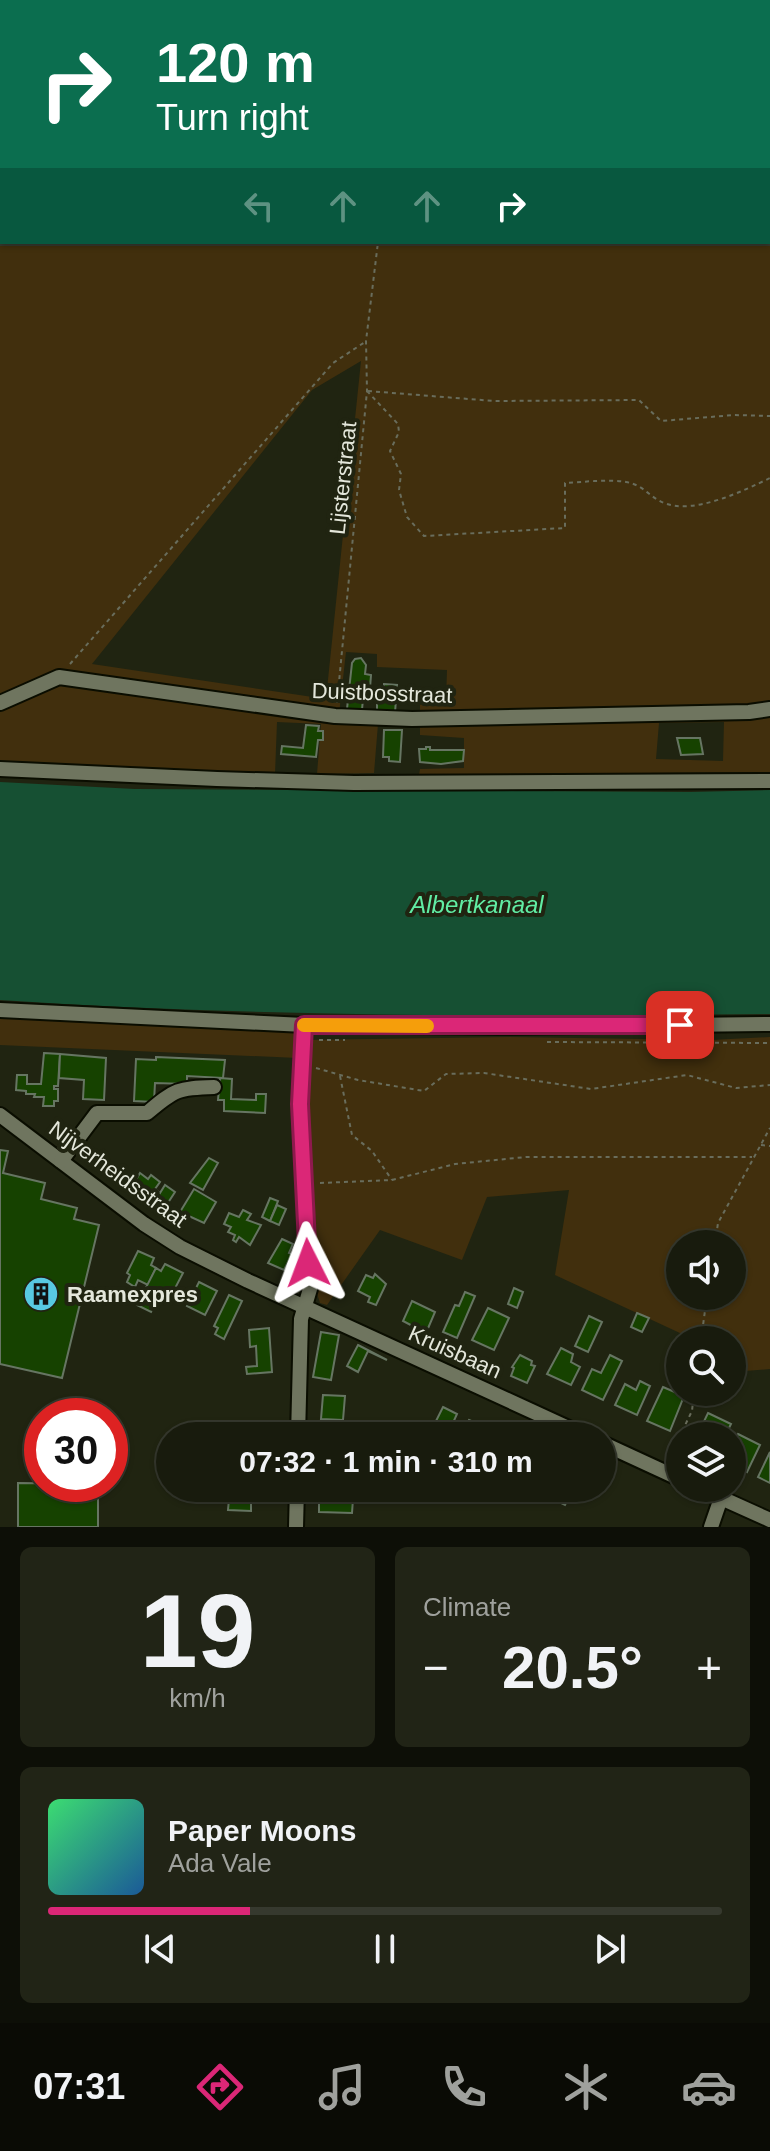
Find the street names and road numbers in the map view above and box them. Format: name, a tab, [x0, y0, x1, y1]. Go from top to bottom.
street label: Lijsterstraat	[325, 420, 361, 536]
street label: Duistbosstraat	[311, 678, 453, 708]
street label: Nijverheidsstraat	[44, 1116, 192, 1232]
street label: Kruisbaan	[405, 1320, 505, 1384]

